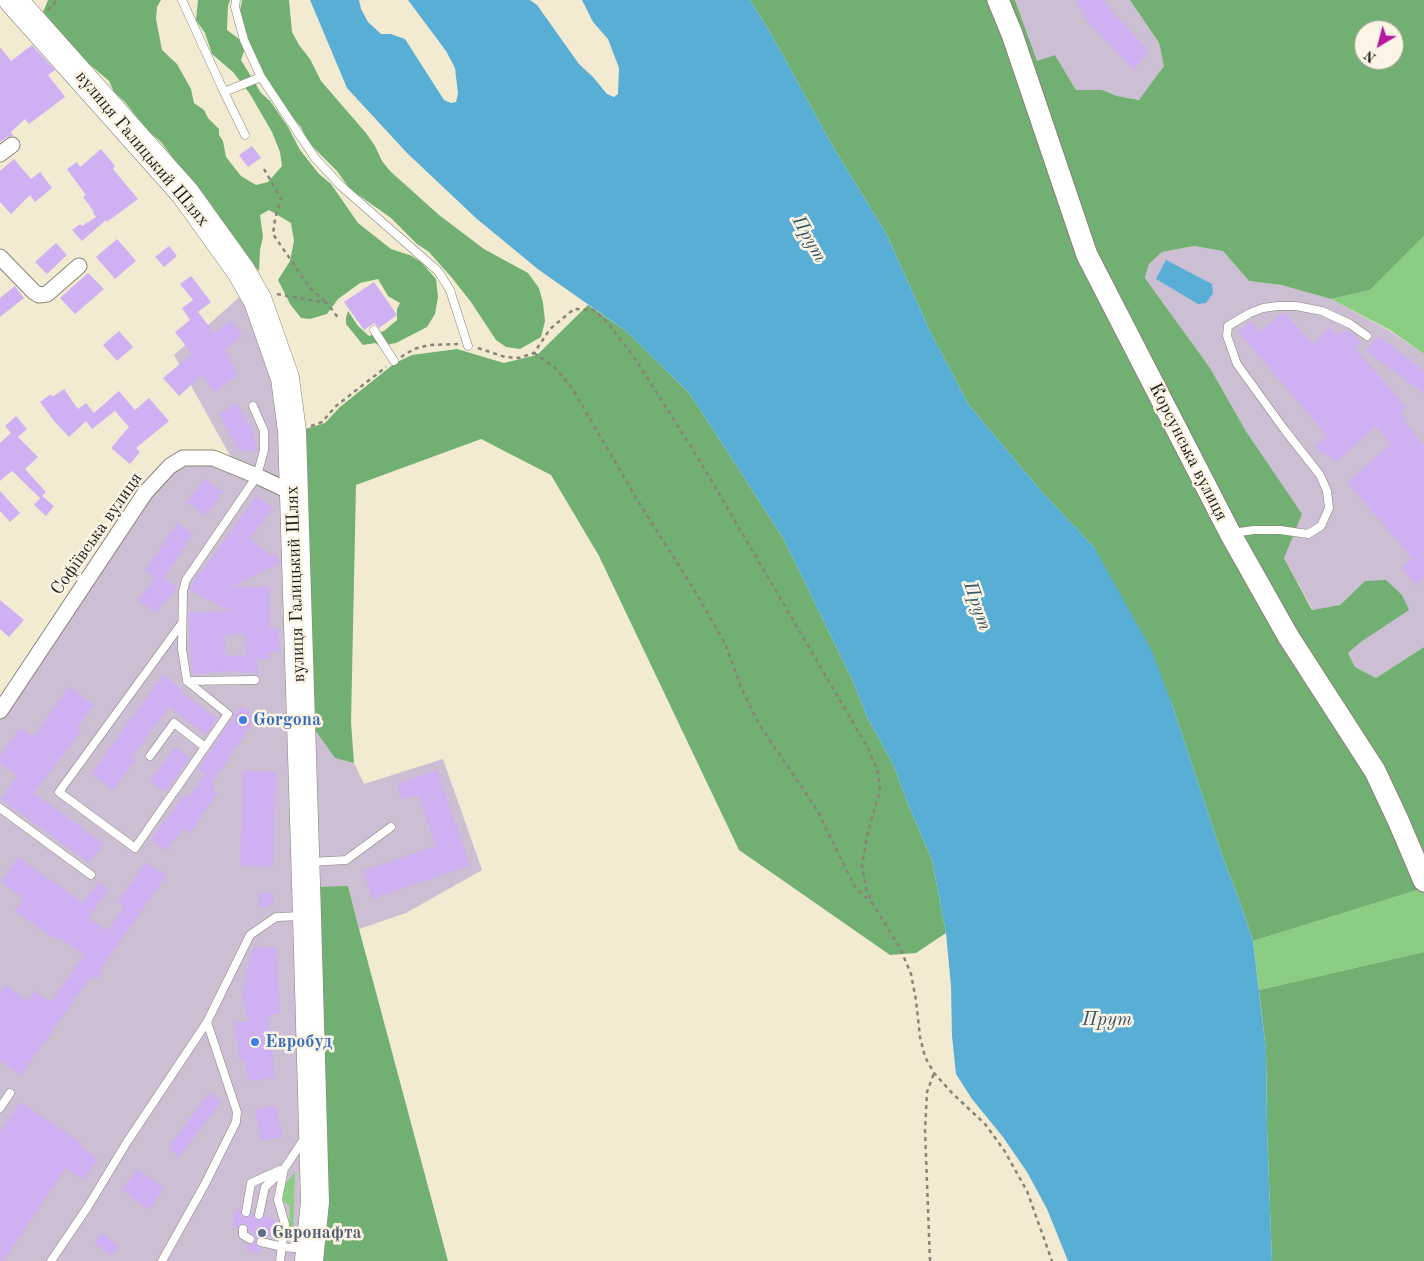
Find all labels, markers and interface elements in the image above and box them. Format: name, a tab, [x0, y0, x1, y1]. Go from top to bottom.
north arrow	[1354, 20, 1404, 70]
text: N	[1362, 47, 1379, 65]
street label: вулиця Галицький Шлях	[70, 67, 214, 231]
water label: Прут	[787, 212, 831, 266]
street label: Корсунська вулиця	[1144, 379, 1232, 525]
street label: Софіївська вулиця	[47, 468, 147, 600]
street label: вулиця Галицький Шлях	[282, 485, 310, 683]
water label: Прут	[958, 579, 996, 633]
place label: Gorgona	[253, 709, 321, 731]
marker: Gorgona	[237, 714, 249, 726]
water label: Прут	[1082, 1009, 1132, 1031]
place label: Евробуд	[265, 1031, 332, 1053]
marker: Евробуд	[249, 1036, 261, 1048]
place label: Євронафта	[272, 1222, 362, 1244]
marker: Євронафта	[256, 1227, 268, 1239]

